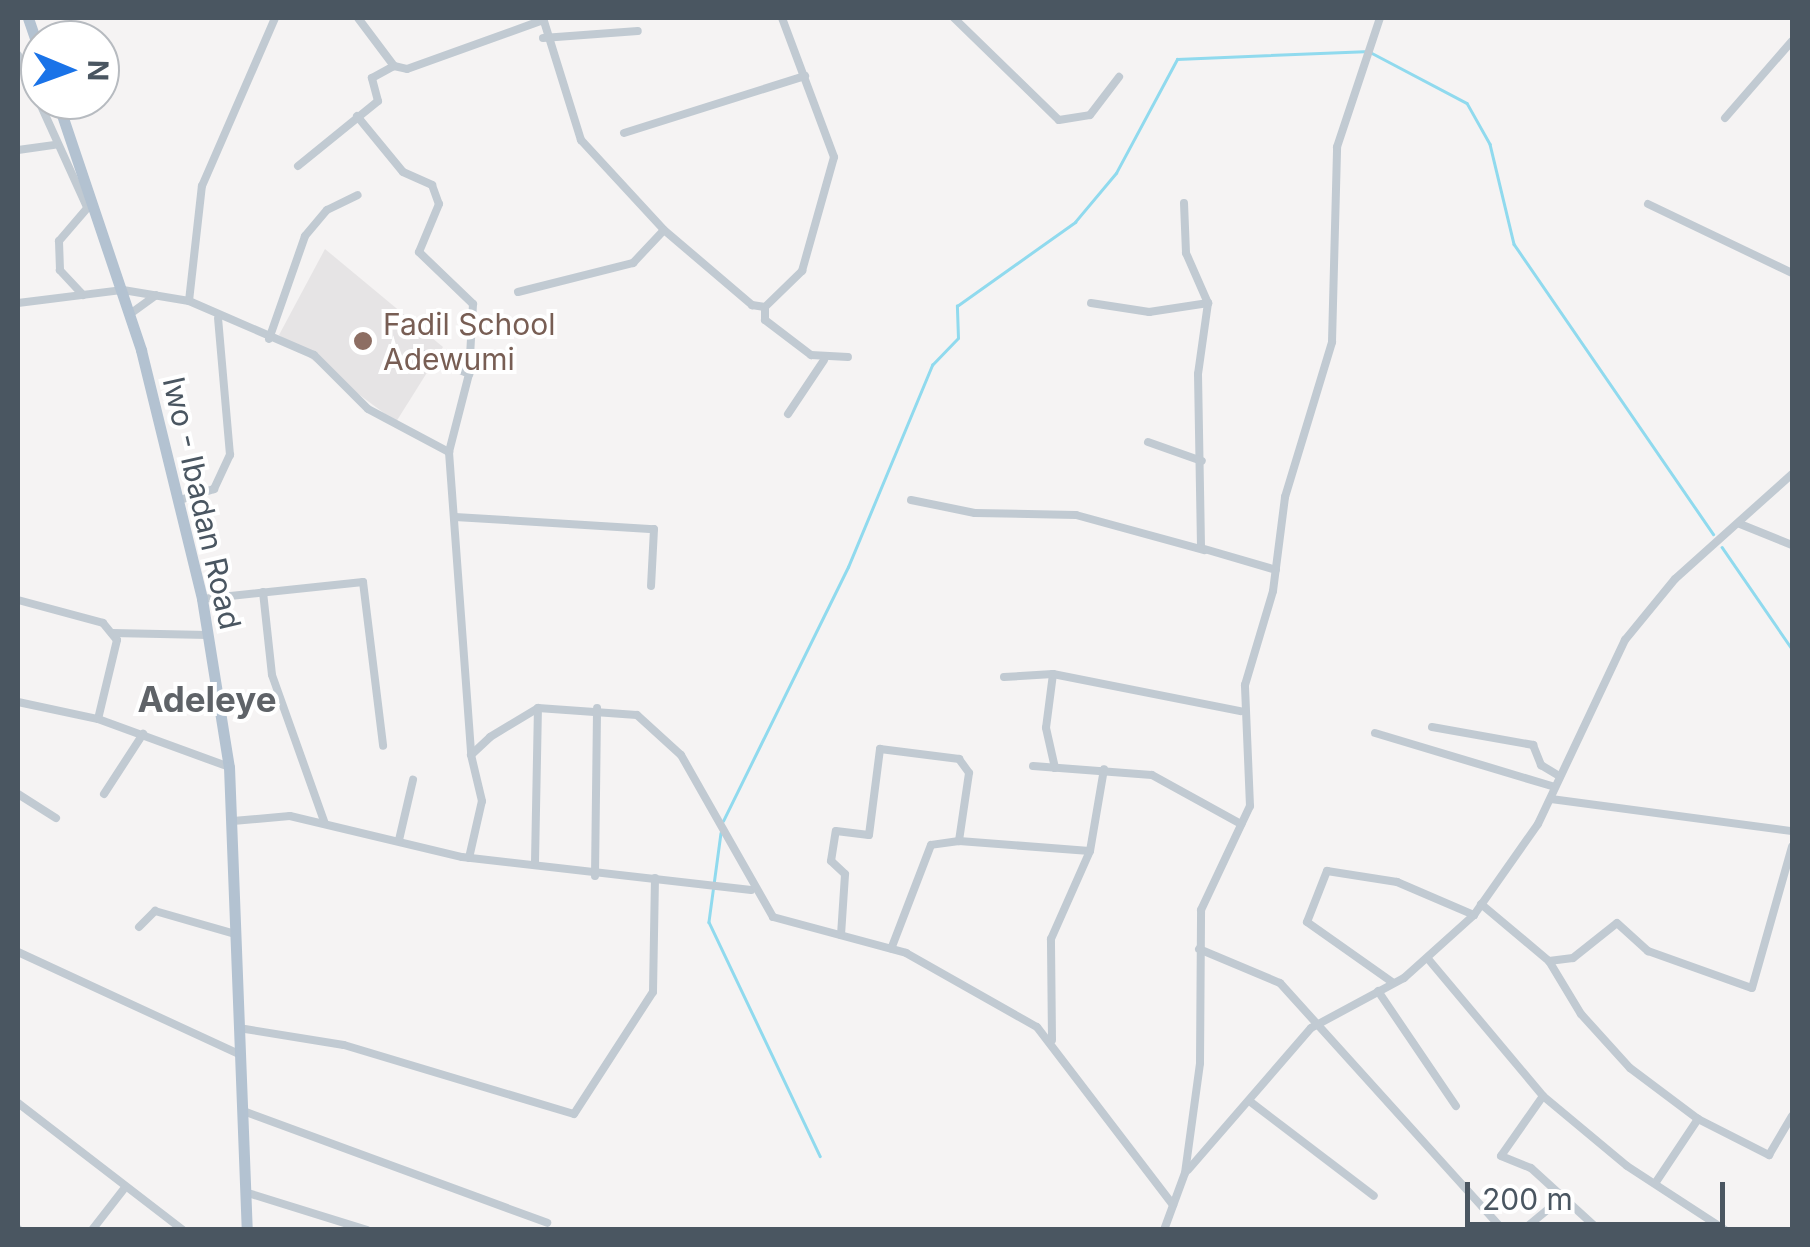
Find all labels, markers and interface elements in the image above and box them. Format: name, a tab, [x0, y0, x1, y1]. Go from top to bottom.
north arrow	[20, 20, 120, 120]
text: N	[81, 60, 115, 81]
place label: Fadil School Adewumi	[383, 306, 556, 376]
marker: Fadil School Adewumi	[352, 330, 374, 352]
street label: Iwo - Ibadan Road	[155, 373, 249, 633]
district label: Adeleye	[137, 678, 277, 720]
scale bar	[1470, 1162, 1730, 1224]
text: 200 m	[1482, 1181, 1573, 1217]

